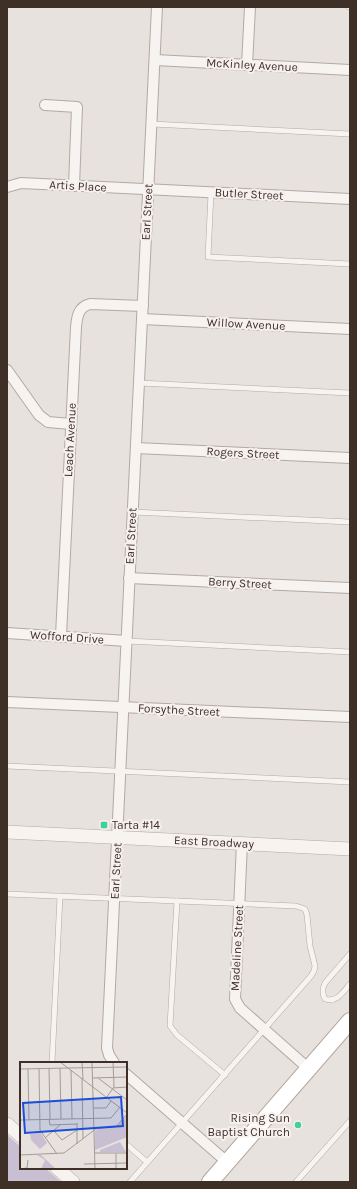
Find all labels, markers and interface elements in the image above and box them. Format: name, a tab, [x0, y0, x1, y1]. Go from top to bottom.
street label: McKinley Avenue	[206, 56, 298, 74]
street label: Artis Place	[49, 178, 107, 194]
street label: Earl Street	[139, 183, 156, 241]
street label: Butler Street	[214, 185, 284, 203]
street label: Willow Avenue	[206, 315, 286, 333]
street label: Leach Avenue	[61, 403, 79, 477]
street label: Rogers Street	[206, 444, 280, 462]
street label: Earl Street	[123, 507, 140, 565]
street label: Berry Street	[208, 574, 273, 592]
street label: Wofford Drive	[30, 627, 104, 647]
street label: Forsythe Street	[138, 701, 221, 719]
place label: Tarta #14	[112, 818, 160, 832]
marker: Tarta #14	[99, 820, 109, 830]
street label: East Broadway	[174, 833, 255, 851]
street label: Earl Street	[108, 842, 125, 900]
street label: Madeline Street	[228, 904, 246, 991]
inset map	[20, 1062, 127, 1169]
place label: Rising Sun Baptist Church	[208, 1111, 290, 1139]
marker: Rising Sun Baptist Church	[293, 1120, 303, 1130]

